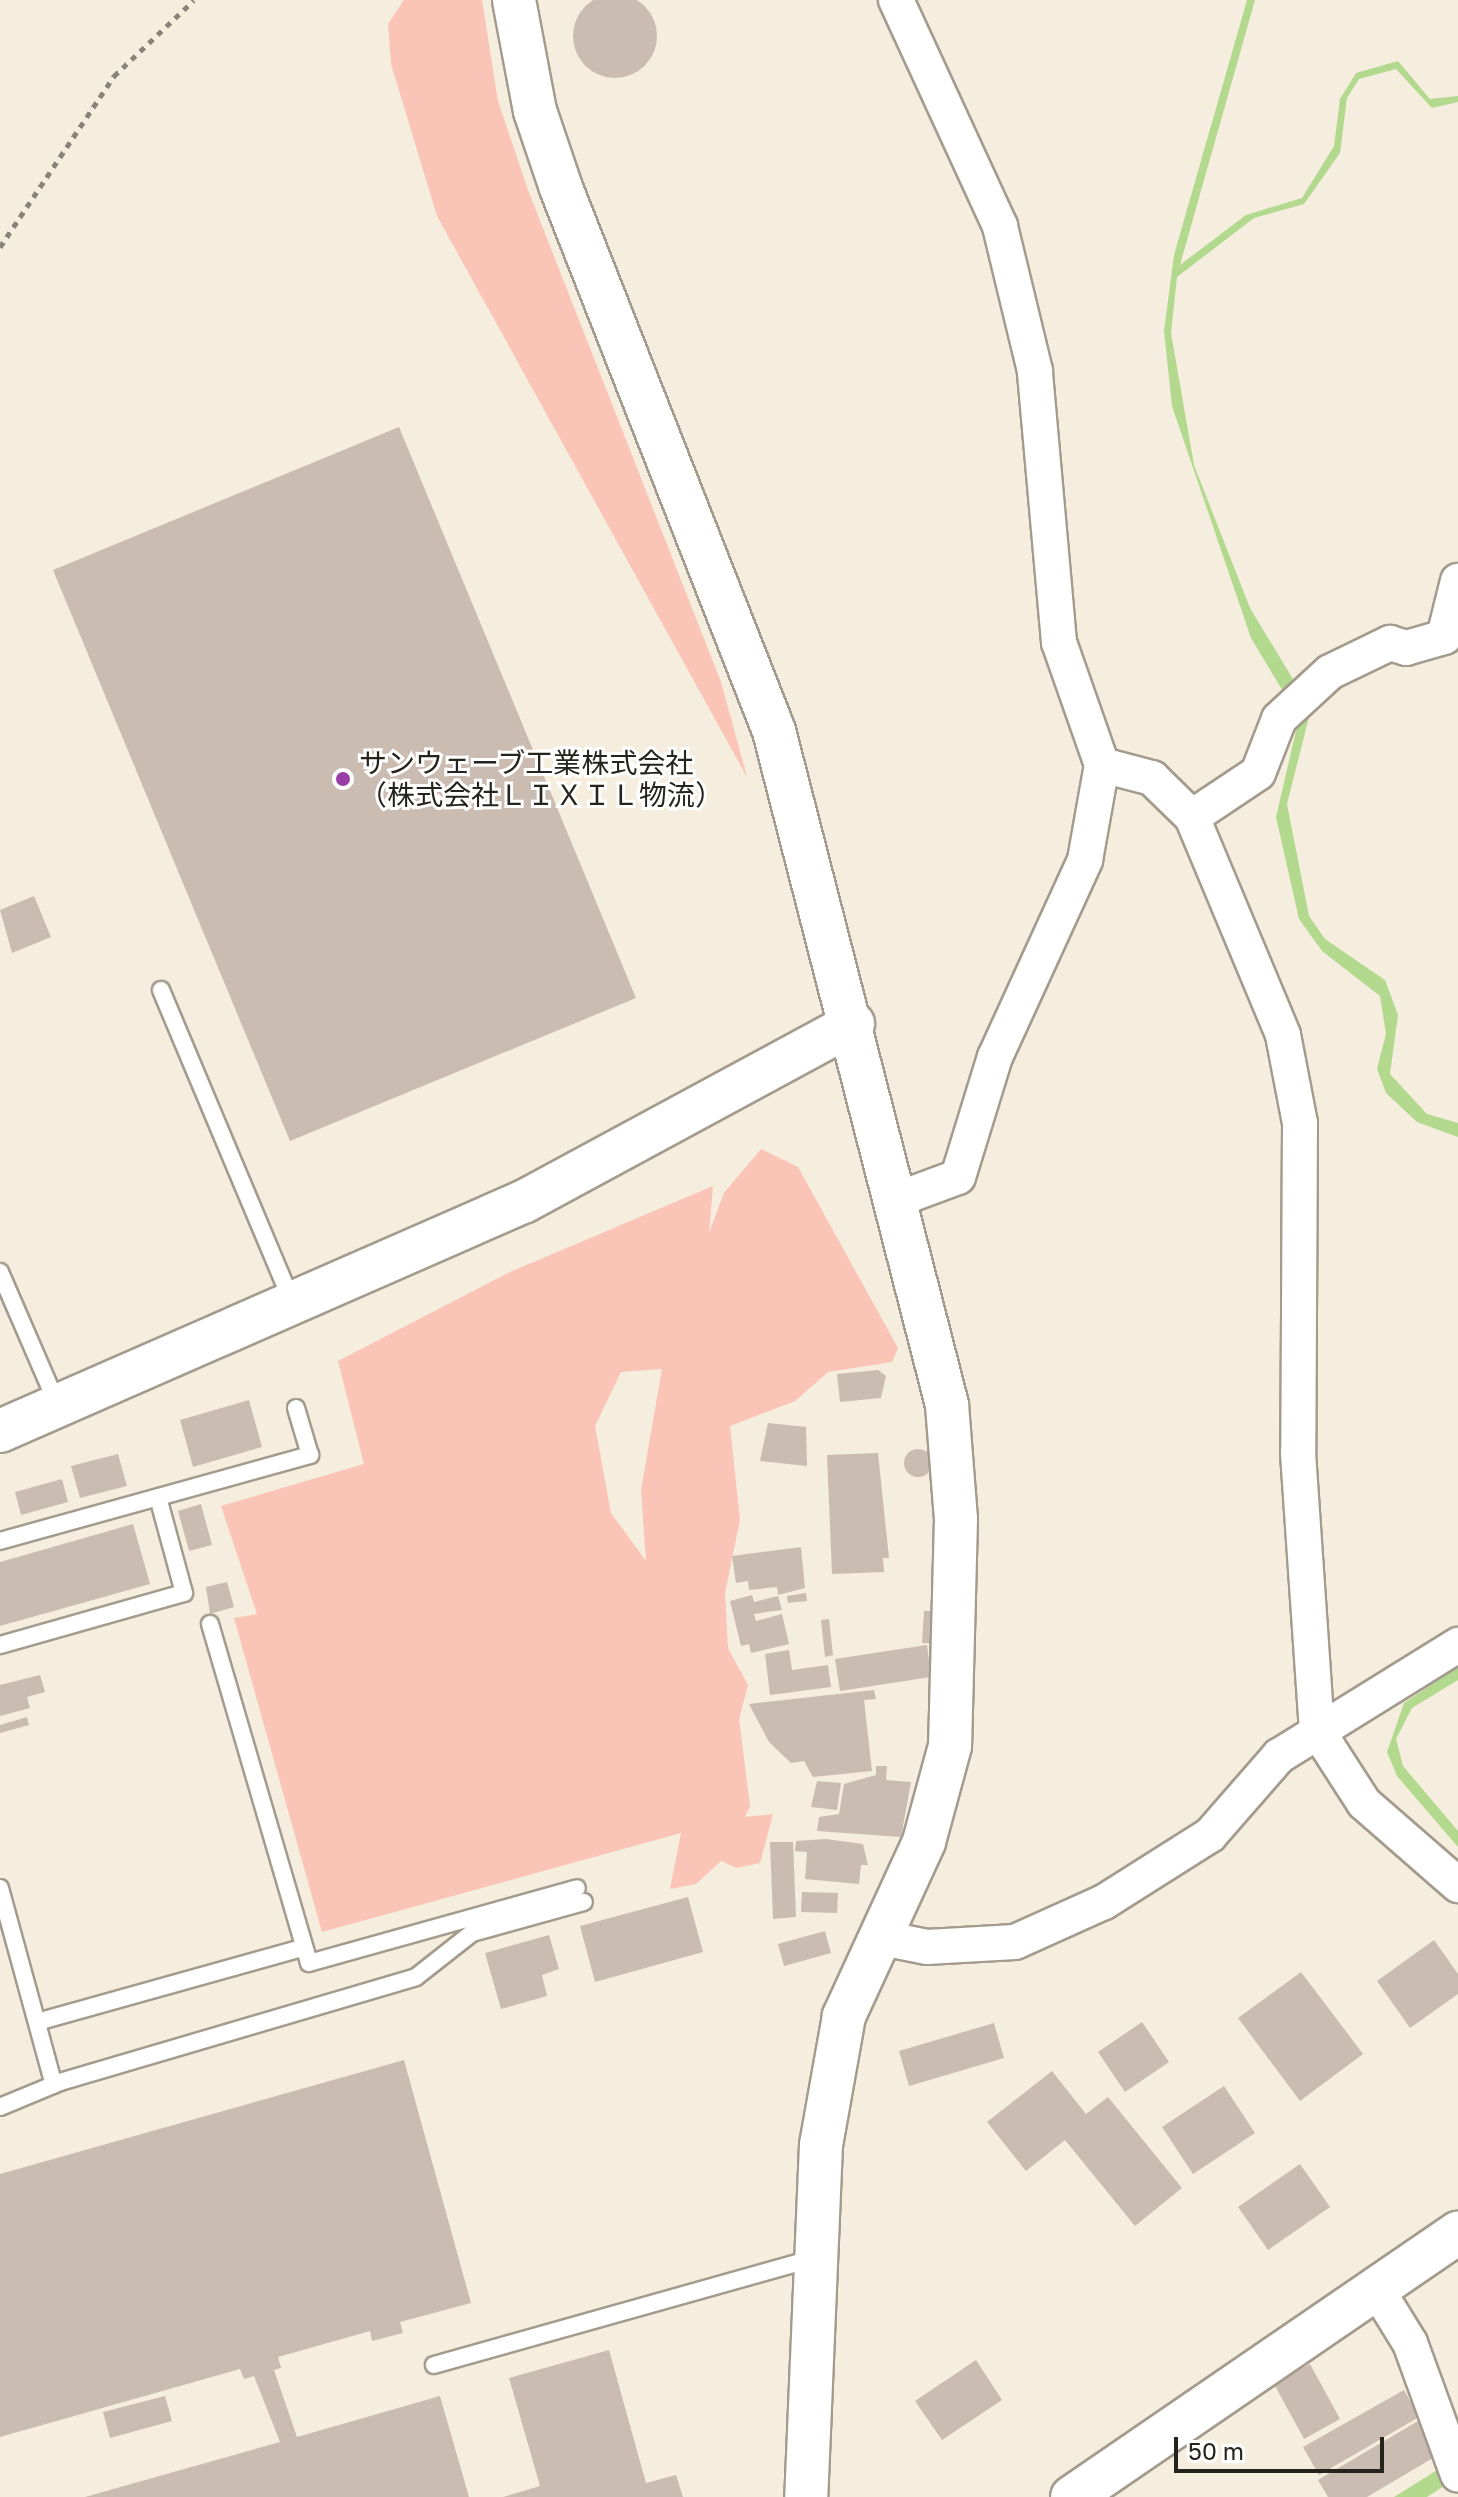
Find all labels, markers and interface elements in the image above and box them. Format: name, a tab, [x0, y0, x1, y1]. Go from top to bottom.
place label: サンウェーブ工業株式会社 （株式会社ＬＩＸＩＬ物流）	[359, 746, 723, 812]
marker: サンウェーブ工業株式会社 （株式会社ＬＩＸＩＬ物流）	[334, 770, 352, 788]
scale bar	[1178, 2421, 1388, 2471]
text: 50 m	[1188, 2436, 1244, 2465]

